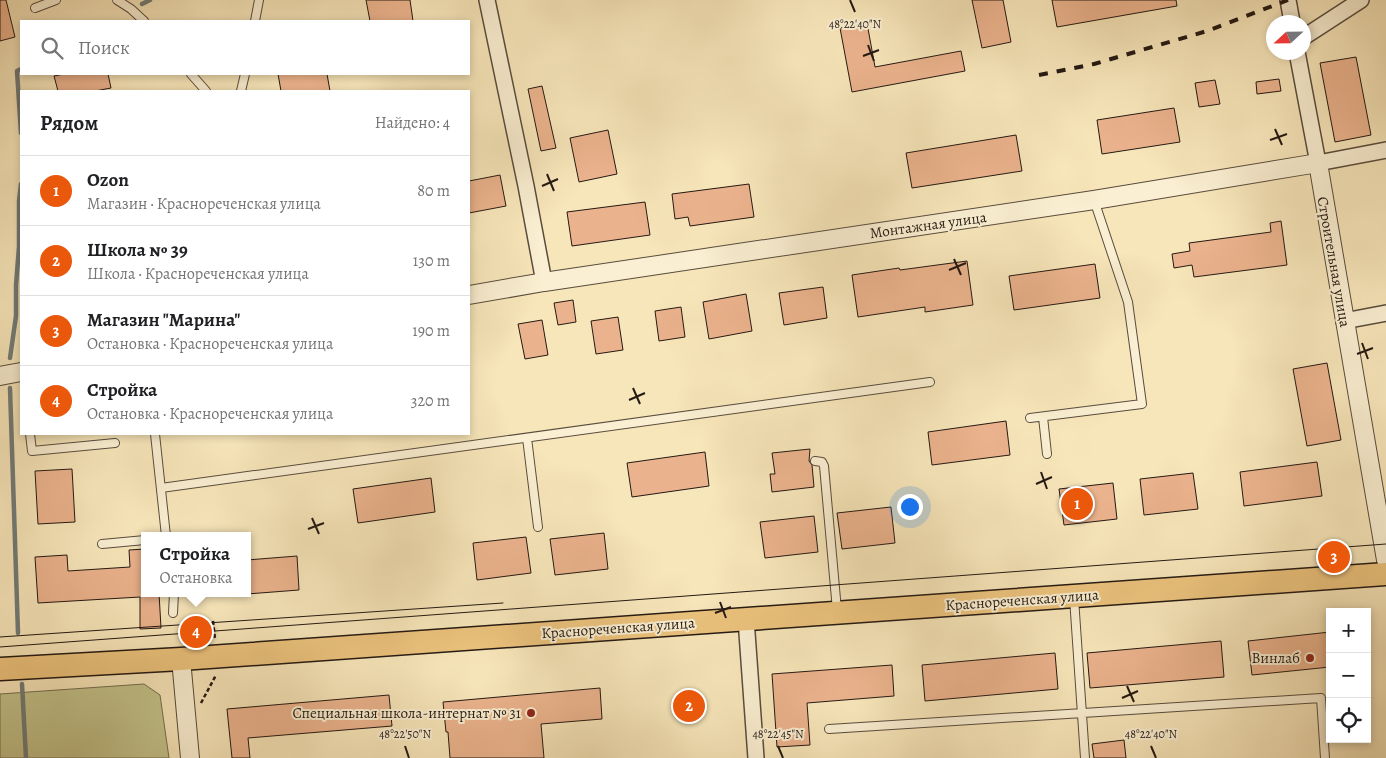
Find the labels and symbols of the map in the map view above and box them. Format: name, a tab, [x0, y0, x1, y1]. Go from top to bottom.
north arrow	[1266, 15, 1311, 60]
text: 48°22'40"N	[829, 16, 882, 32]
street label: Строительная улица	[1313, 195, 1355, 329]
street label: Монтажная улица	[868, 207, 988, 243]
pin: 1	[1061, 485, 1093, 523]
your location	[897, 494, 923, 520]
pin: 3	[1318, 538, 1350, 576]
street label: Краснореченская улица	[945, 585, 1099, 615]
pin: 4	[180, 613, 212, 651]
street label: Краснореченская улица	[541, 613, 695, 643]
place label: Винлаб	[1251, 648, 1300, 668]
marker: Винлаб	[1304, 652, 1316, 664]
pin: 2	[673, 687, 705, 725]
place label: Специальная школа-интернат № 31	[292, 703, 521, 723]
marker: Специальная школа-интернат № 31	[525, 707, 537, 719]
text: 48°22'50"N	[379, 726, 431, 742]
text: 48°22'45"N	[752, 726, 804, 742]
text: 48°22'40"N	[1125, 726, 1178, 742]

